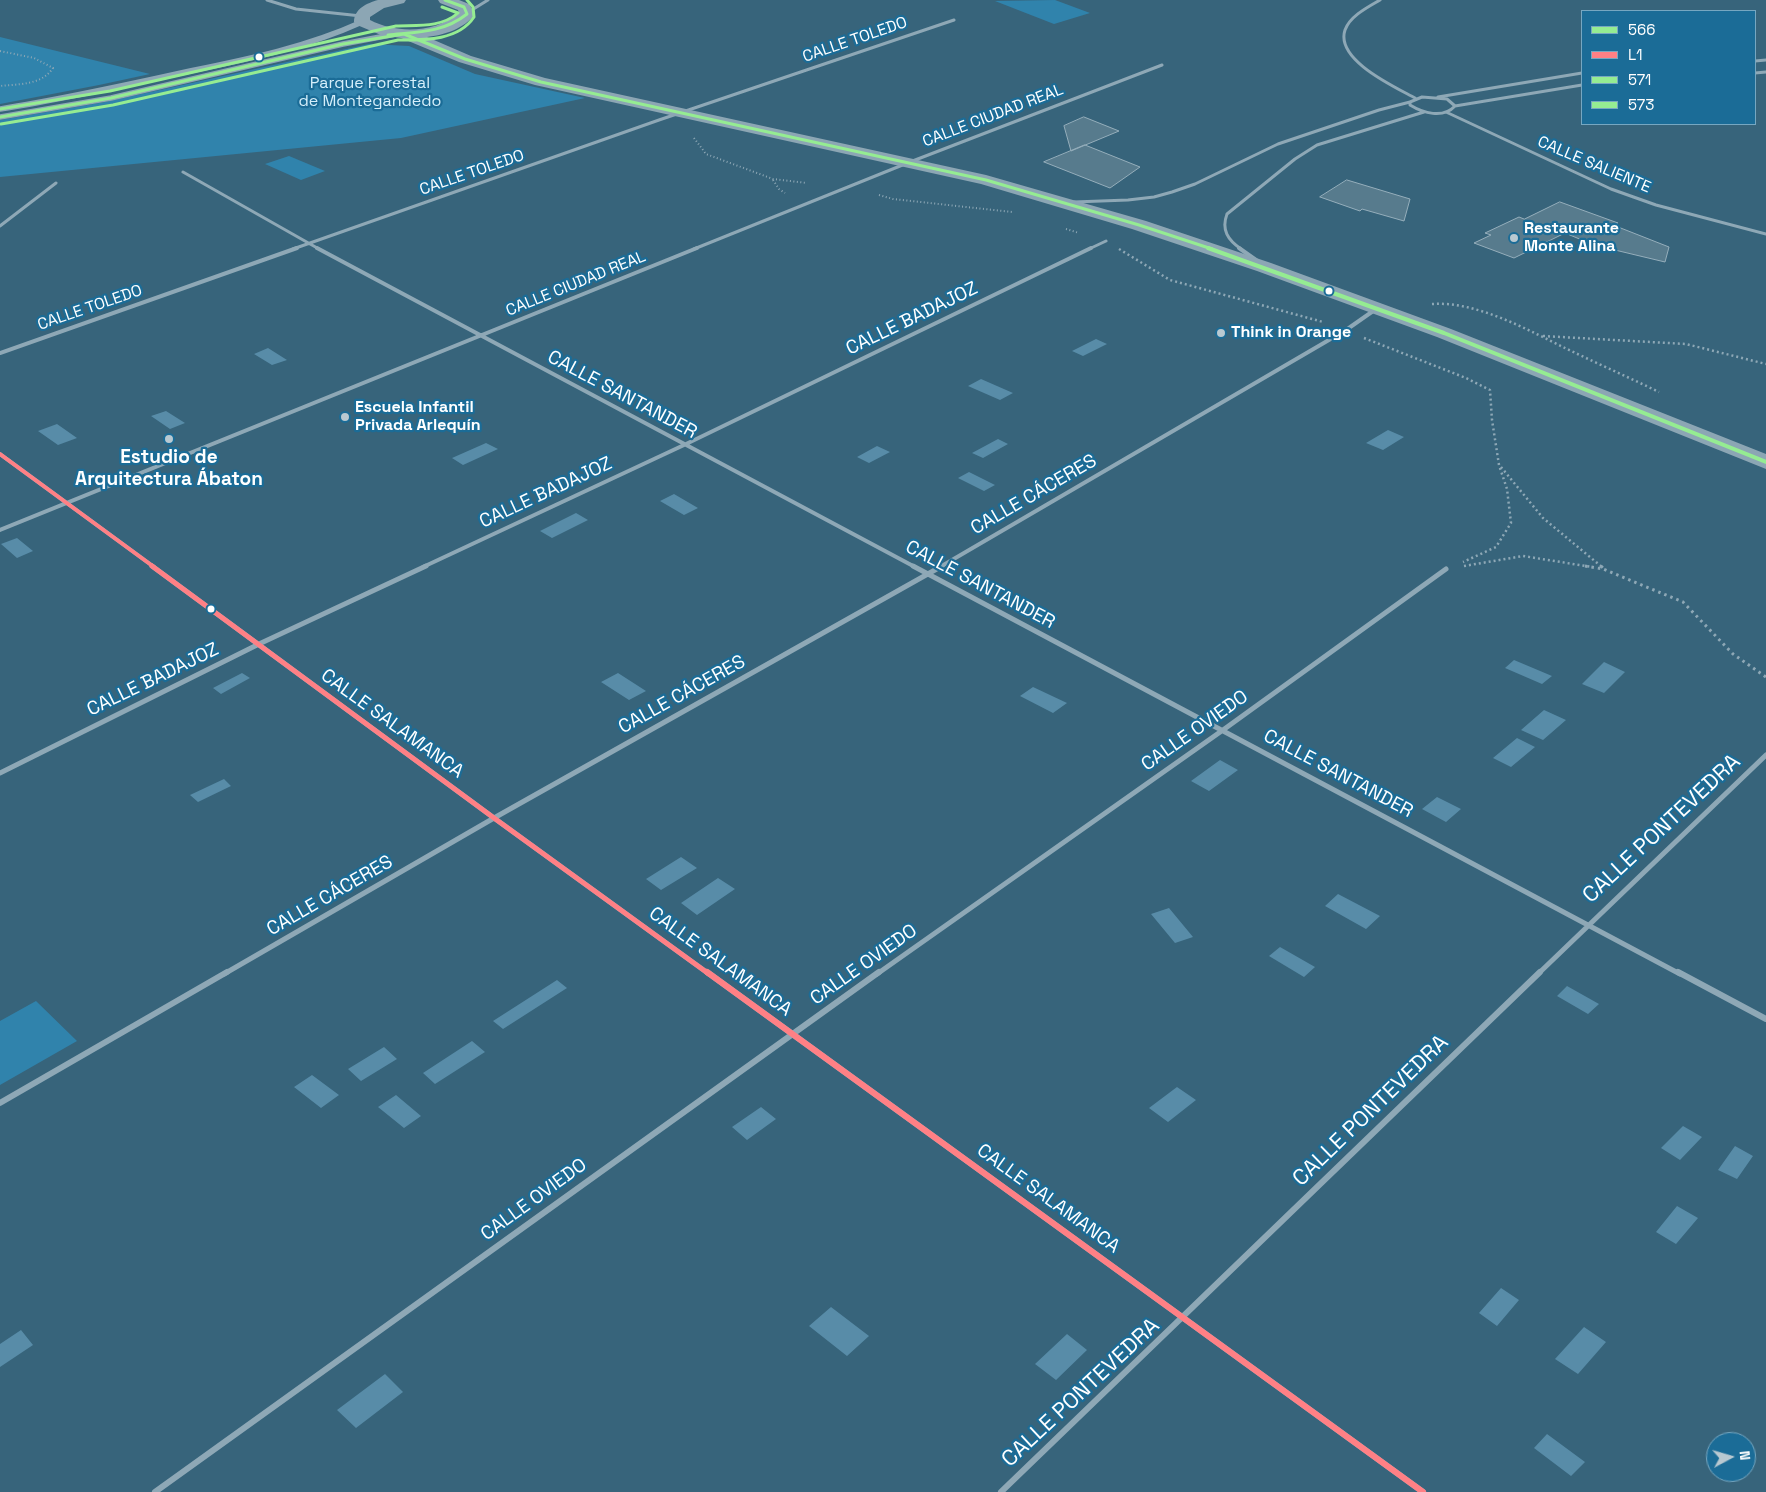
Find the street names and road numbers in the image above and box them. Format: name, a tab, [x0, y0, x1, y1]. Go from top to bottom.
street label: CALLE TOLEDO	[800, 13, 910, 67]
street label: CALLE CIUDAD REAL	[920, 80, 1066, 152]
street label: CALLE SALIENTE	[1534, 132, 1654, 198]
street label: CALLE TOLEDO	[417, 146, 527, 200]
street label: CALLE CIUDAD REAL	[503, 247, 649, 321]
street label: CALLE BADAJOZ	[842, 277, 982, 361]
street label: CALLE TOLEDO	[35, 281, 145, 335]
street label: CALLE SANTANDER	[543, 346, 701, 444]
street label: CALLE CÁCERES	[967, 450, 1101, 540]
street label: CALLE BADAJOZ	[476, 452, 616, 534]
street label: CALLE SANTANDER	[901, 536, 1059, 634]
street label: CALLE BADAJOZ	[83, 638, 223, 722]
street label: CALLE CÁCERES	[615, 651, 749, 739]
street label: CALLE SALAMANCA	[316, 664, 468, 784]
street label: CALLE OVIEDO	[1137, 686, 1253, 776]
street label: CALLE SANTANDER	[1259, 725, 1417, 823]
street label: CALLE PONTEVEDRA	[1578, 749, 1746, 909]
street label: CALLE CÁCERES	[263, 851, 397, 941]
street label: CALLE SALAMANCA	[644, 902, 796, 1022]
street label: CALLE OVIEDO	[806, 920, 922, 1010]
street label: CALLE PONTEVEDRA	[1288, 1030, 1454, 1192]
street label: CALLE SALAMANCA	[972, 1139, 1124, 1259]
street label: CALLE OVIEDO	[477, 1154, 591, 1246]
street label: CALLE PONTEVEDRA	[997, 1313, 1165, 1473]

